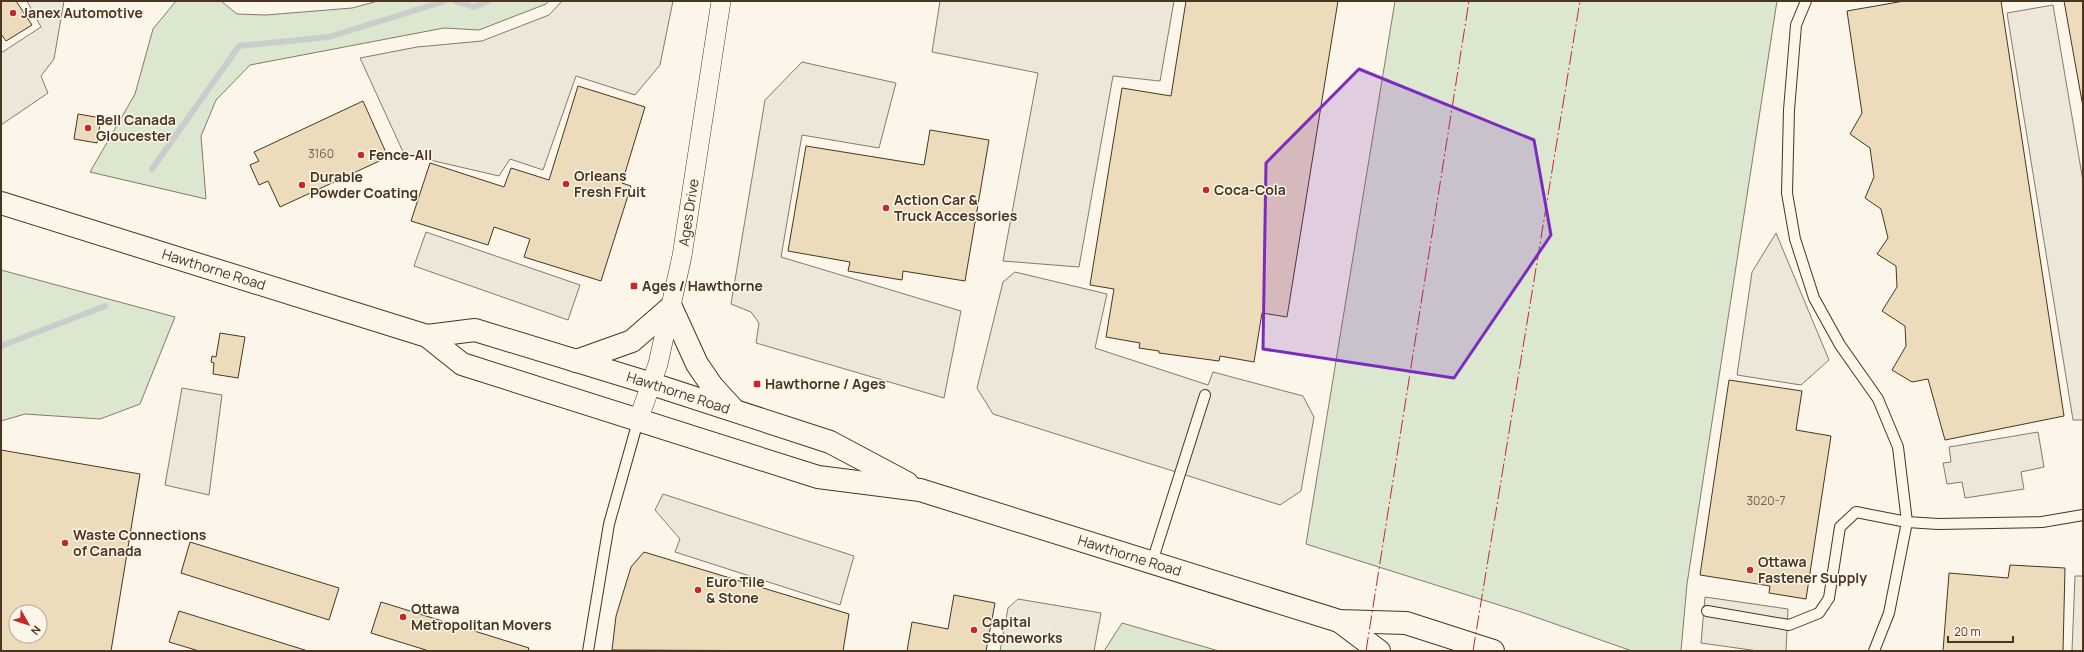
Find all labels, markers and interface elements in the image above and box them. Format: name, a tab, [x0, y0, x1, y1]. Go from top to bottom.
place label: Janex Automotive	[21, 3, 143, 22]
marker: Janex Automotive	[8, 8, 18, 18]
place label: Bell Canada Gloucester	[96, 110, 176, 145]
marker: Bell Canada Gloucester	[83, 123, 93, 133]
house number: 3160	[308, 145, 334, 162]
place label: Fence-All	[369, 145, 432, 164]
marker: Fence-All	[356, 150, 366, 160]
place label: Orleans Fresh Fruit	[574, 166, 646, 201]
place label: Durable Powder Coating	[310, 167, 418, 202]
street label: Ages Drive	[674, 177, 703, 248]
marker: Orleans Fresh Fruit	[561, 179, 571, 189]
marker: Durable Powder Coating	[297, 180, 307, 190]
place label: Coca-Cola	[1214, 180, 1286, 199]
marker: Coca-Cola	[1201, 185, 1211, 195]
place label: Action Car & Truck Accessories	[894, 190, 1018, 225]
marker: Action Car & Truck Accessories	[881, 203, 891, 213]
street label: Hawthorne Road	[160, 244, 268, 294]
place label: Ages / Hawthorne	[642, 276, 763, 295]
marker: Ages / Hawthorne	[629, 281, 639, 291]
street label: Hawthorne Road	[624, 367, 732, 418]
place label: Hawthorne / Ages	[765, 374, 886, 393]
marker: Hawthorne / Ages	[752, 379, 762, 389]
house number: 3020-7	[1746, 492, 1786, 509]
place label: Waste Connections of Canada	[73, 525, 207, 560]
street label: Hawthorne Road	[1076, 530, 1184, 580]
marker: Waste Connections of Canada	[60, 538, 70, 548]
place label: Ottawa Fastener Supply	[1758, 552, 1867, 587]
marker: Ottawa Fastener Supply	[1745, 565, 1755, 575]
place label: Euro Tile & Stone	[706, 572, 765, 607]
marker: Euro Tile & Stone	[693, 585, 703, 595]
place label: Ottawa Metropolitan Movers	[411, 599, 552, 634]
north arrow	[8, 604, 48, 644]
marker: Ottawa Metropolitan Movers	[398, 612, 408, 622]
place label: Capital Stoneworks	[982, 612, 1063, 647]
scale bar	[1948, 618, 2013, 644]
text: N	[28, 623, 44, 638]
text: 20 m	[1954, 623, 1981, 640]
marker: Capital Stoneworks	[969, 625, 979, 635]

